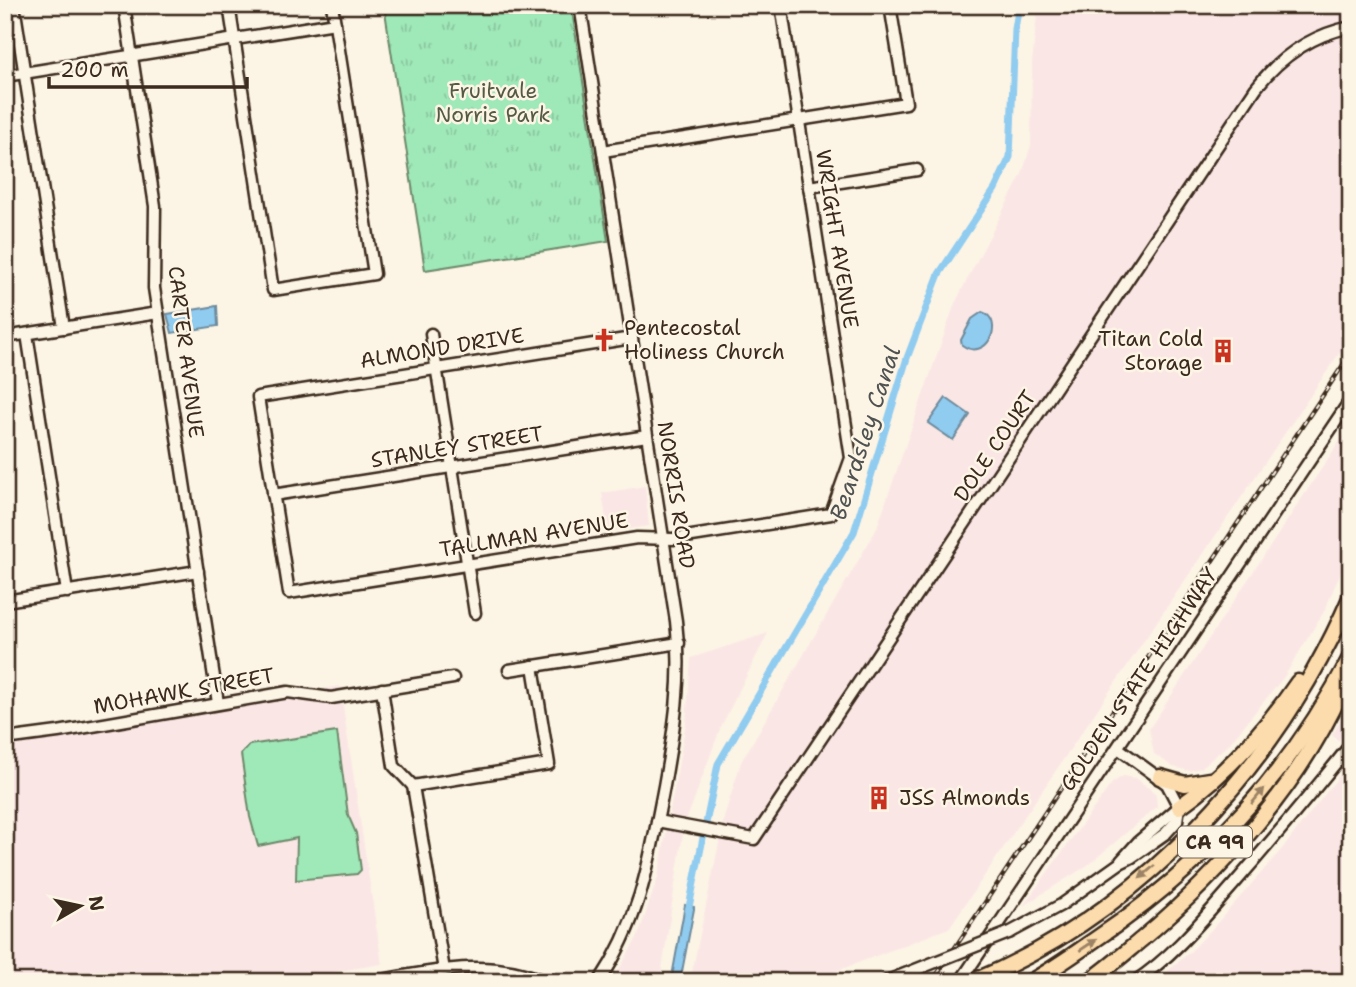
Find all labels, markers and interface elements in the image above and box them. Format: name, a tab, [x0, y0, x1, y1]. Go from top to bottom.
scale bar	[49, 46, 247, 90]
text: 200 m	[60, 56, 129, 84]
park label: Fruitvale Norris Park	[436, 77, 550, 129]
street label: WRIGHT AVENUE	[809, 147, 865, 331]
street label: CARTER AVENUE	[162, 264, 210, 440]
place label: Pentecostal Holiness Church	[624, 314, 785, 366]
street label: ALMOND DRIVE	[358, 321, 526, 375]
place label: Titan Cold Storage	[1099, 325, 1203, 377]
church icon: Pentecostal Holiness Church	[590, 326, 618, 354]
building icon: Titan Cold Storage	[1209, 337, 1237, 365]
water label: Beardsley Canal	[823, 342, 907, 524]
street label: DOLE COURT	[947, 385, 1043, 507]
street label: NORRIS ROAD	[651, 419, 701, 571]
street label: STANLEY STREET	[369, 420, 545, 474]
street label: TALLMAN AVENUE	[437, 506, 631, 564]
street label: GOLDEN STATE HIGHWAY	[1054, 561, 1225, 796]
street label: MOHAWK STREET	[91, 661, 277, 721]
building icon: JSS Almonds	[865, 784, 893, 812]
place label: JSS Almonds	[899, 784, 1030, 812]
one-way arrow	[1250, 787, 1265, 804]
road number: CA 99	[1178, 827, 1252, 858]
one-way arrow	[1139, 864, 1156, 880]
north arrow	[46, 872, 116, 942]
text: N	[83, 894, 110, 913]
one-way arrow	[1079, 938, 1097, 952]

